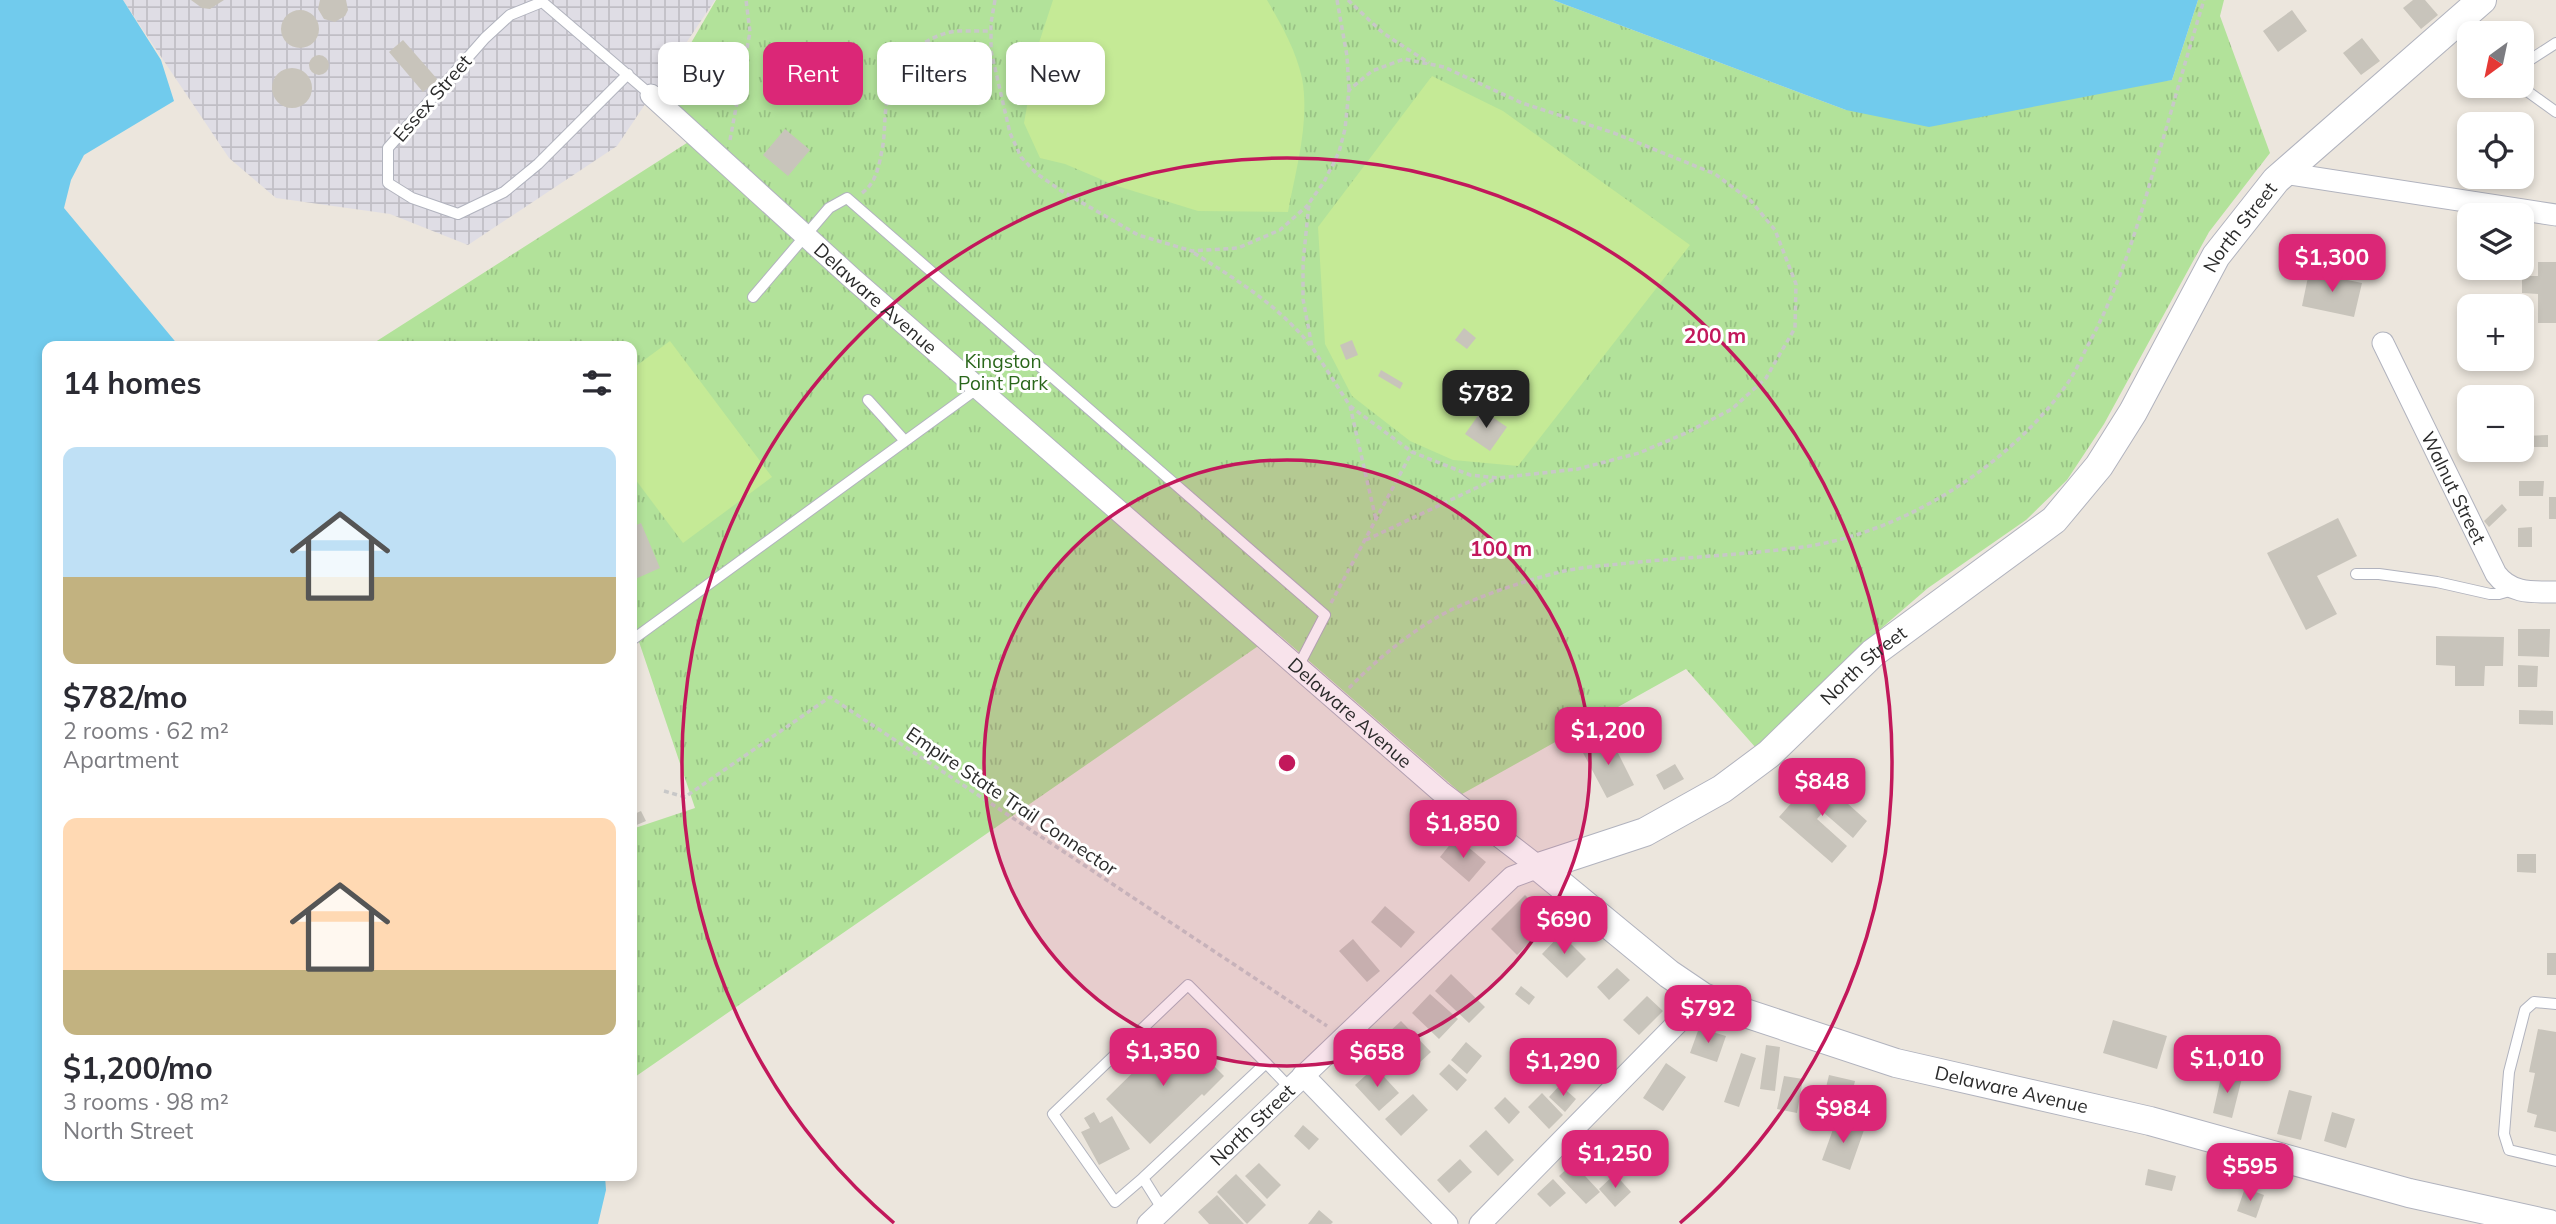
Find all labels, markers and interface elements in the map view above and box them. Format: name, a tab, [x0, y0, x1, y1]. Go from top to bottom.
north arrow	[2457, 21, 2534, 98]
map controls	[2457, 21, 2534, 462]
chip: Buy	[658, 42, 749, 105]
chip: Rent	[763, 42, 863, 105]
chip: Filters	[877, 42, 992, 105]
chip: New	[1006, 42, 1105, 105]
street label: Essex Street	[388, 49, 477, 147]
button: locate	[2457, 112, 2534, 189]
street label: North Street	[2198, 177, 2282, 276]
button: layers	[2457, 203, 2534, 280]
pin: $1,300	[2275, 234, 2389, 294]
street label: Delaware Avenue	[809, 237, 942, 359]
text: $1,300	[2295, 242, 2369, 271]
button: +	[2457, 294, 2534, 371]
text: 200 m	[1684, 322, 1746, 348]
park label: Kingston Point Park	[958, 349, 1048, 395]
text: 14 homes	[63, 364, 202, 402]
icon: filters	[578, 364, 616, 402]
pin: $782	[1445, 370, 1527, 430]
text: $782	[1458, 378, 1514, 407]
button: −	[2457, 385, 2534, 462]
street label: Walnut Street	[2416, 427, 2492, 548]
icon: home	[277, 493, 403, 619]
text: 100 m	[1470, 535, 1532, 561]
street label: North Street	[1815, 620, 1911, 710]
street label: Delaware Avenue	[1283, 652, 1417, 773]
text: $782/mo	[63, 678, 187, 716]
pin: $1,200	[1551, 708, 1665, 767]
text: $1,200	[1571, 715, 1645, 744]
text: 2 rooms · 62 m²	[63, 716, 229, 745]
street label: Empire State Trail Connector	[902, 721, 1122, 881]
text: Apartment	[63, 745, 179, 774]
centre of rings	[1275, 751, 1299, 775]
pin: $848	[1781, 758, 1863, 818]
text: $848	[1794, 766, 1850, 795]
pin: $1,850	[1406, 800, 1520, 860]
text: $1,850	[1426, 808, 1500, 837]
icon: home	[277, 864, 403, 990]
pin: $690	[1523, 897, 1605, 956]
text: $690	[1536, 904, 1592, 933]
pin: $792	[1667, 986, 1749, 1045]
text: $792	[1680, 993, 1736, 1022]
pin: $1,350	[1106, 1028, 1220, 1088]
pin: $658	[1336, 1030, 1418, 1089]
text: $1,350	[1126, 1036, 1200, 1065]
pin: $1,010	[2170, 1036, 2284, 1095]
text: $658	[1349, 1037, 1405, 1066]
pin: $1,290	[1506, 1038, 1620, 1098]
text: $1,010	[2190, 1043, 2264, 1072]
text: $1,290	[1526, 1046, 1600, 1075]
text: $1,200/mo	[63, 1049, 213, 1087]
street label: Delaware Avenue	[1933, 1060, 2091, 1119]
street label: North Street	[1205, 1079, 1300, 1171]
pin: $984	[1802, 1086, 1884, 1145]
text: 3 rooms · 98 m²	[63, 1087, 229, 1116]
text: $984	[1815, 1093, 1871, 1122]
text: North Street	[63, 1116, 193, 1145]
pin: $1,250	[1558, 1130, 1672, 1190]
text: $1,250	[1578, 1138, 1652, 1167]
pin: $595	[2209, 1144, 2291, 1203]
text: $595	[2222, 1151, 2278, 1180]

